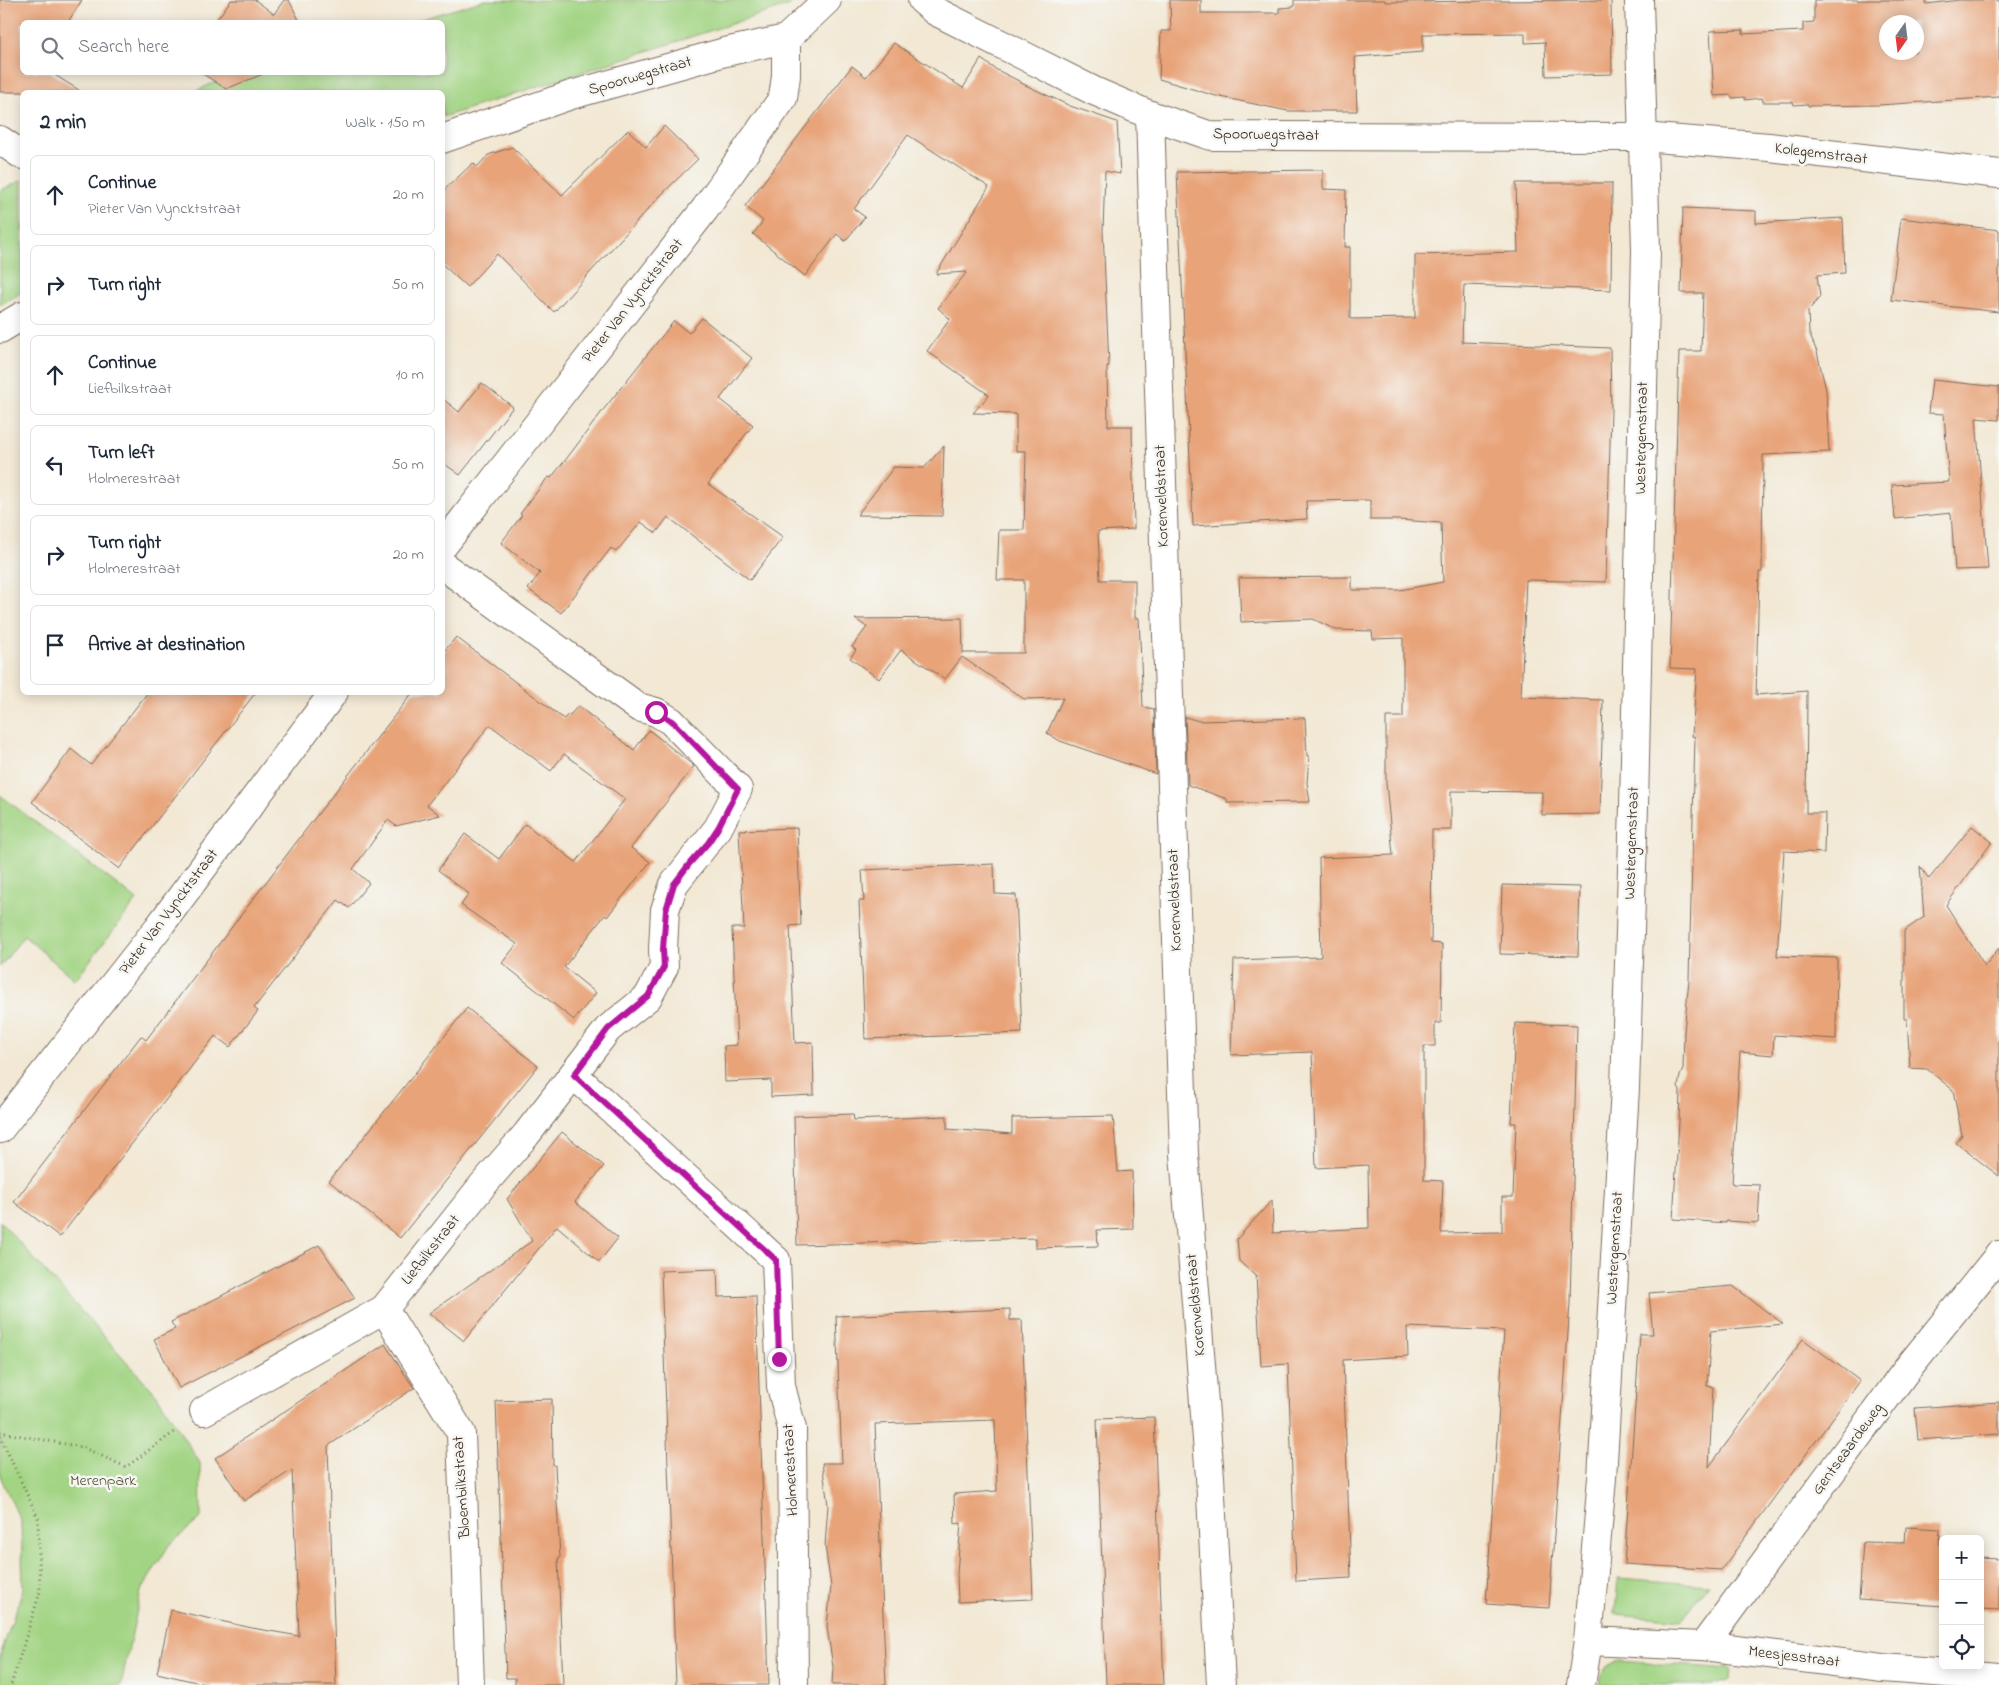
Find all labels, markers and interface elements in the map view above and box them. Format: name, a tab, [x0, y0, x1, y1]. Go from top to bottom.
north arrow	[1879, 15, 1924, 60]
search box	[20, 20, 445, 75]
icon: search	[38, 34, 66, 62]
text: Search here	[78, 34, 169, 61]
street label: Spoorwegstraat	[585, 50, 695, 102]
text: 2 min	[40, 108, 86, 138]
text: Walk · 150 m	[345, 111, 425, 135]
street label: Spoorwegstraat	[1213, 122, 1320, 148]
street label: Kolegemstraat	[1773, 136, 1869, 172]
text: Continue	[88, 170, 156, 197]
icon: ahead	[41, 181, 69, 209]
text: 20 m	[393, 183, 424, 207]
text: Pieter Van Vyncktstraat	[88, 197, 241, 221]
street label: Pieter Van Vyncktstraat	[576, 233, 690, 369]
icon: right	[41, 271, 69, 299]
text: Turn right	[88, 272, 161, 299]
text: 50 m	[392, 273, 424, 297]
text: Continue	[88, 350, 156, 377]
icon: ahead	[41, 361, 69, 389]
text: 10 m	[396, 363, 424, 387]
text: Liefbilkstraat	[88, 377, 172, 401]
street label: Westergemstraat	[1629, 381, 1655, 495]
text: Turn left	[88, 440, 155, 467]
street label: Korenveldstraat	[1148, 444, 1176, 548]
icon: left	[41, 451, 69, 479]
text: 50 m	[392, 453, 424, 477]
text: Holmerestraat	[88, 467, 181, 491]
text: Turn right	[88, 530, 161, 557]
icon: right	[41, 541, 69, 569]
text: 20 m	[393, 543, 424, 567]
text: Holmerestraat	[88, 557, 181, 581]
icon: arrive	[41, 631, 69, 659]
text: Arrive at destination	[88, 632, 245, 659]
route start	[645, 701, 668, 724]
street label: Westergemstraat	[1618, 785, 1646, 900]
street label: Pieter Van Vyncktstraat	[113, 843, 225, 980]
street label: Korenveldstraat	[1161, 848, 1189, 952]
street label: Westergemstraat	[1600, 1190, 1630, 1305]
street label: Liefbilkstraat	[396, 1209, 467, 1290]
street label: Korenveldstraat	[1180, 1252, 1212, 1357]
route end	[768, 1348, 791, 1371]
street label: Gentseaardeweg	[1806, 1398, 1890, 1500]
street label: Holmerestraat	[777, 1422, 805, 1517]
street label: Bloembilkstraat	[446, 1434, 478, 1540]
park label: Merenpark	[70, 1469, 137, 1493]
map controls	[1939, 1535, 1984, 1670]
button: +	[1939, 1535, 1984, 1580]
button: −	[1939, 1580, 1984, 1625]
button: locate	[1939, 1625, 1984, 1670]
street label: Meesjesstraat	[1747, 1639, 1842, 1675]

